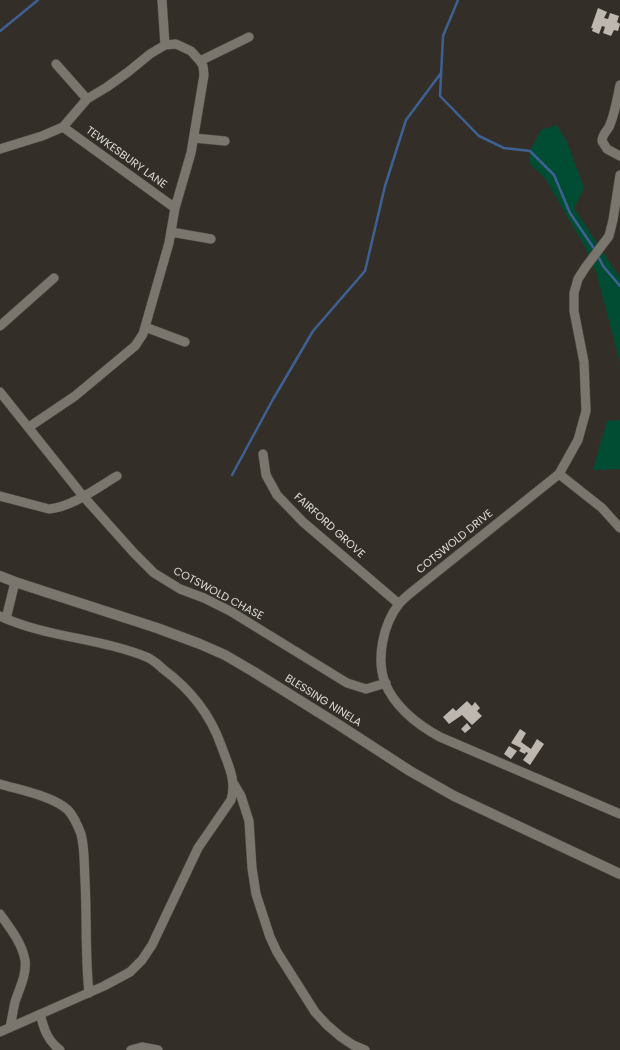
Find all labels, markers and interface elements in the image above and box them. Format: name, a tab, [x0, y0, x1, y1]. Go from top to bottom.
street label: TEWKESBURY LANE	[83, 124, 169, 192]
street label: FAIRFORD GROVE	[291, 491, 367, 561]
street label: COTSWOLD DRIVE	[414, 507, 496, 577]
street label: COTSWOLD CHASE	[171, 565, 265, 623]
street label: BLESSING NINELA	[282, 672, 364, 730]

